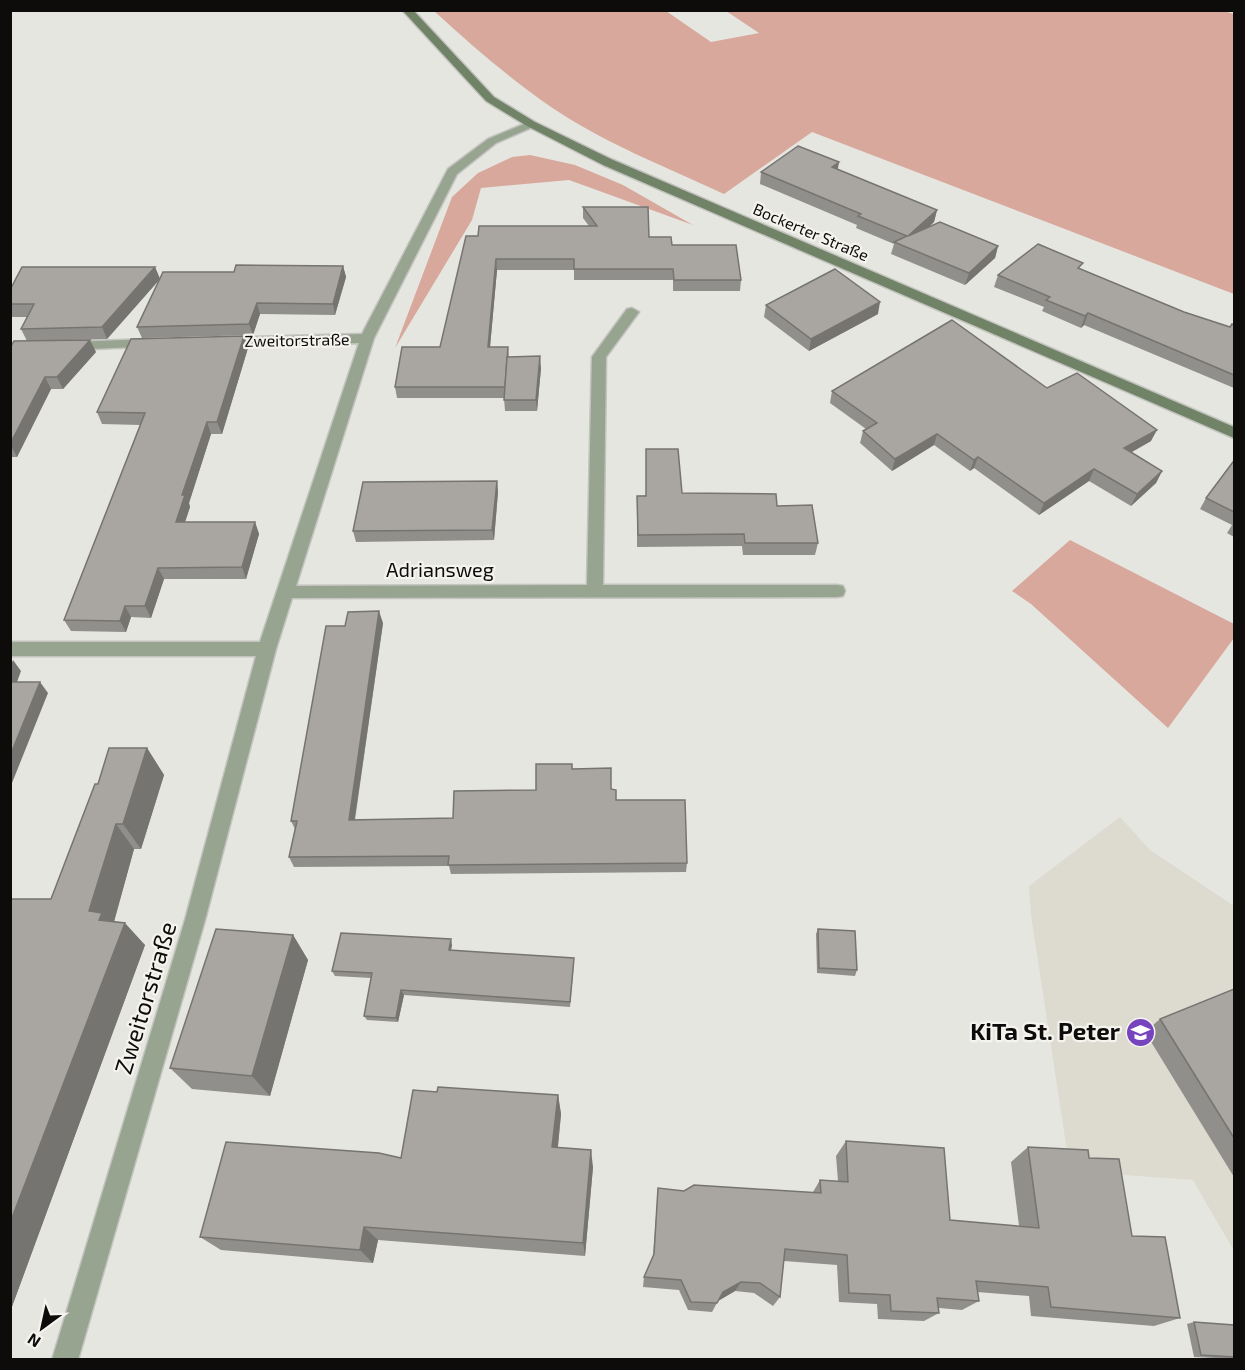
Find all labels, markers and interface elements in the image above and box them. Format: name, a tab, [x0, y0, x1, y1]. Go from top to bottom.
street label: Bockerter Straße	[751, 199, 872, 264]
street label: Zweitorstraße	[244, 329, 350, 350]
street label: Adriansweg	[386, 557, 494, 581]
street label: Zweitorstraße	[108, 918, 181, 1077]
place label: KiTa St. Peter	[970, 1016, 1121, 1045]
school or university icon: KiTa St. Peter	[1125, 1016, 1157, 1048]
north arrow	[12, 1298, 72, 1358]
text: N	[24, 1330, 44, 1352]

